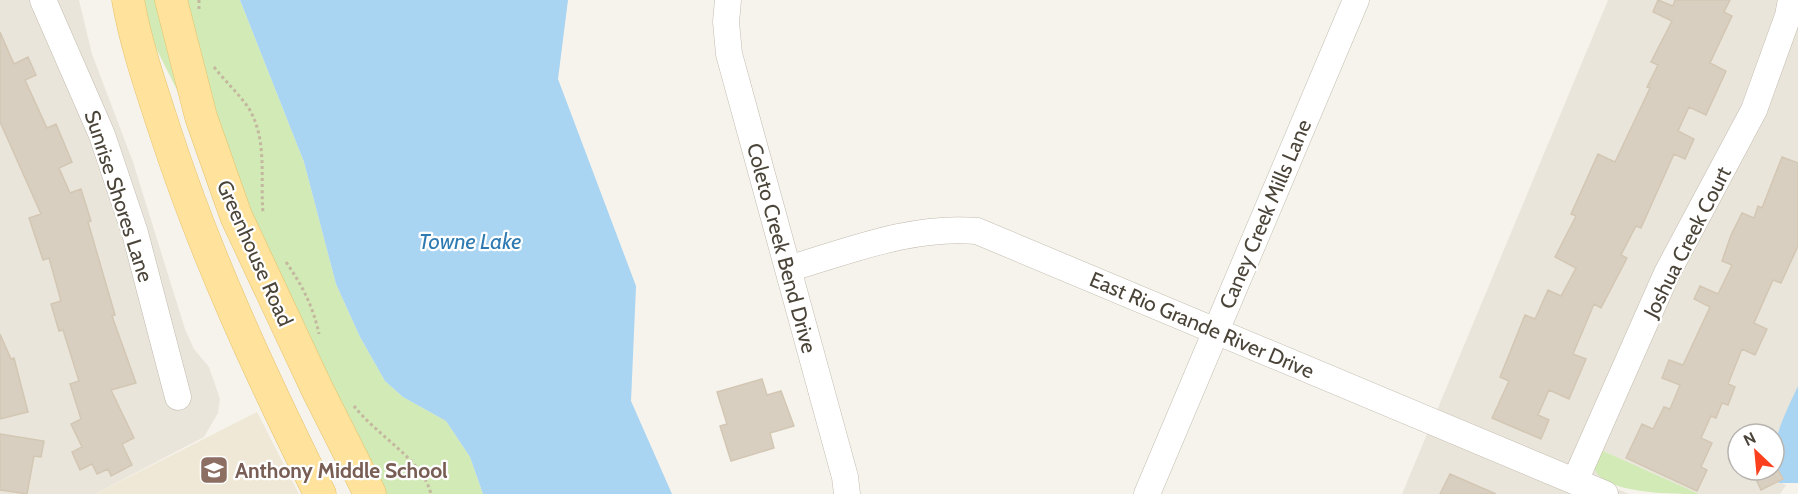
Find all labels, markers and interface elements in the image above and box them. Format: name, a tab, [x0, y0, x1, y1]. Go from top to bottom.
street label: Sunrise Shores Lane	[79, 107, 159, 285]
street label: Caney Creek Mills Lane	[1214, 115, 1316, 312]
street label: Coleto Creek Bend Drive	[742, 140, 822, 356]
street label: Joshua Creek Court	[1638, 162, 1736, 323]
street label: Greenhouse Road	[212, 176, 298, 330]
water label: Towne Lake	[419, 228, 521, 255]
street label: East Rio Grande River Drive	[1086, 266, 1318, 384]
north arrow	[1726, 422, 1786, 482]
text: N	[1740, 428, 1759, 450]
school or university icon: Anthony Middle School	[198, 454, 230, 486]
place label: Anthony Middle School	[235, 458, 448, 483]

